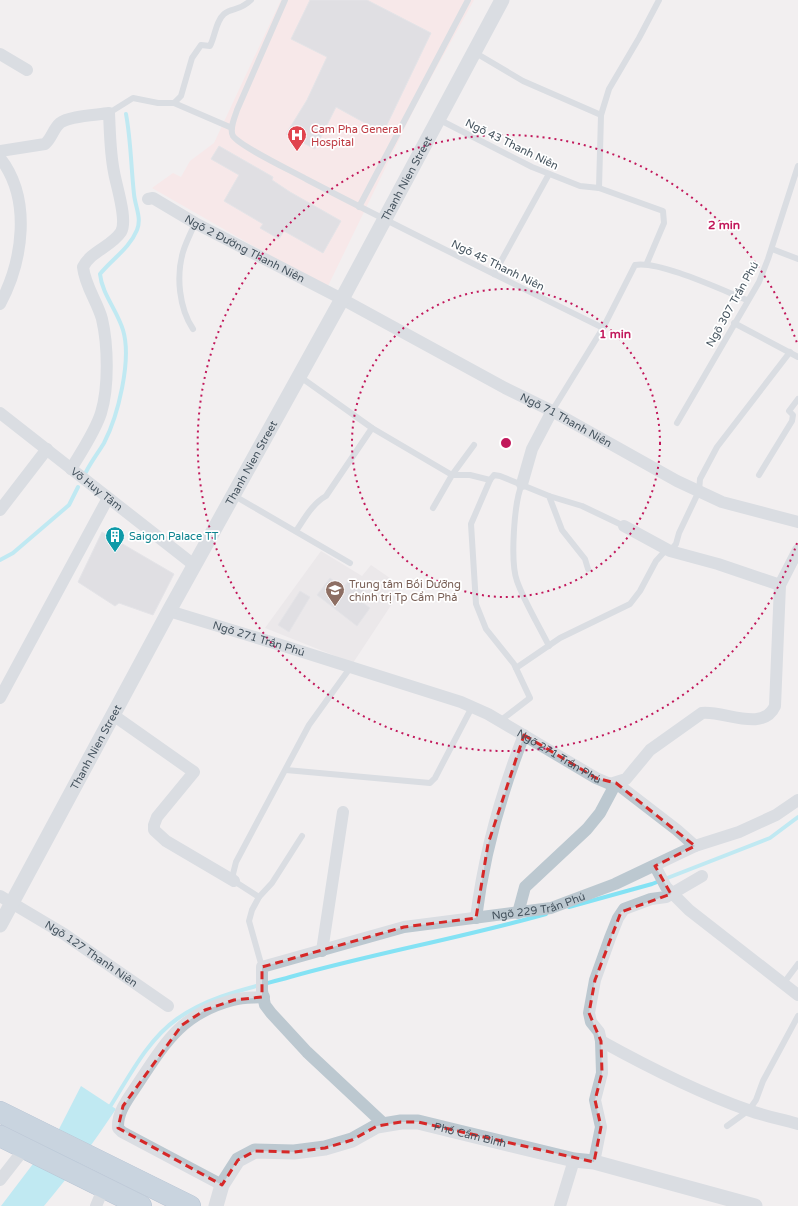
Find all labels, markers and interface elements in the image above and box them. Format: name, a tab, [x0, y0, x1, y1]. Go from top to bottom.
street label: Ngõ 43 Thanh Niên	[463, 116, 560, 173]
place label: Cam Pha General Hospital	[311, 123, 401, 149]
hospital icon: Cam Pha General Hospital	[286, 124, 308, 152]
street label: Thanh Nien Street	[379, 134, 435, 224]
street label: Ngõ 2 Đường Thanh Niên	[182, 212, 307, 286]
text: 2 min	[708, 218, 740, 232]
street label: Ngõ 45 Thanh Niên	[449, 237, 546, 294]
street label: Ngõ 307 Trần Phú	[704, 259, 761, 349]
text: 1 min	[599, 327, 631, 341]
street label: Ngõ 71 Thanh Niên	[518, 390, 614, 450]
street label: Thanh Nien Street	[223, 419, 280, 508]
centre of rings	[499, 436, 513, 450]
street label: Võ Huy Tâm	[68, 465, 125, 514]
building icon: Saigon Palace TT	[104, 525, 126, 553]
place label: Saigon Palace TT	[129, 530, 219, 543]
place label: Trung tâm Bồi Dưỡng chính trị Tp Cẩm Phả	[349, 578, 461, 604]
school or university icon: Trung tâm Bồi Dưỡng chính trị Tp Cẩm Phả	[324, 579, 346, 607]
street label: Ngõ 271 Trần Phú	[211, 619, 306, 659]
street label: Thanh Nien Street	[68, 703, 124, 792]
street label: Ngõ 271 Trần Phú	[514, 727, 603, 786]
street label: Ngõ 229 Trần Phú	[491, 890, 587, 923]
street label: Ngõ 127 Thanh Niên	[42, 918, 140, 990]
street label: Phố Cẩm Bình	[433, 1120, 508, 1150]

